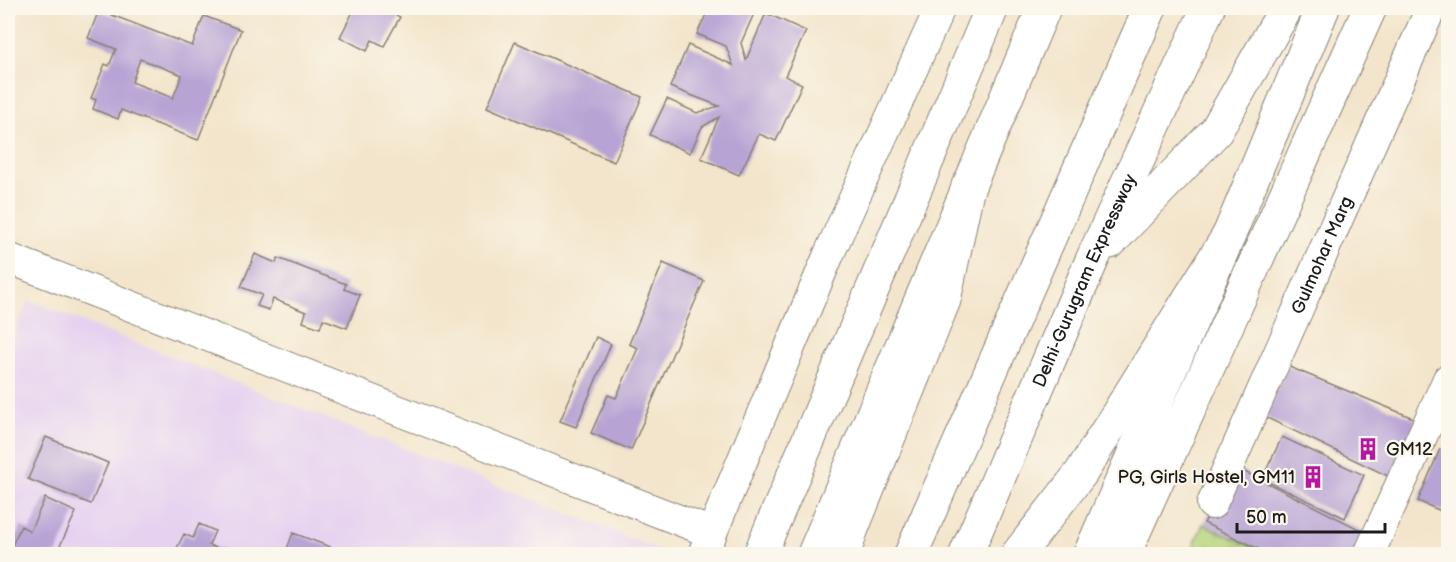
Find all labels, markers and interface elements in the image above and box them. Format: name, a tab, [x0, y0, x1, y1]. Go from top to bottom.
street label: Delhi-Gurugram Expressway	[1029, 170, 1141, 390]
street label: Gulmohar Marg	[1287, 193, 1357, 317]
building icon: GM12	[1355, 436, 1381, 462]
place label: GM12	[1386, 439, 1433, 460]
building icon: PG, Girls Hostel, GM11	[1300, 464, 1326, 490]
place label: PG, Girls Hostel, GM11	[1118, 467, 1295, 488]
scale bar	[1237, 496, 1386, 534]
text: 50 m	[1246, 507, 1287, 528]

